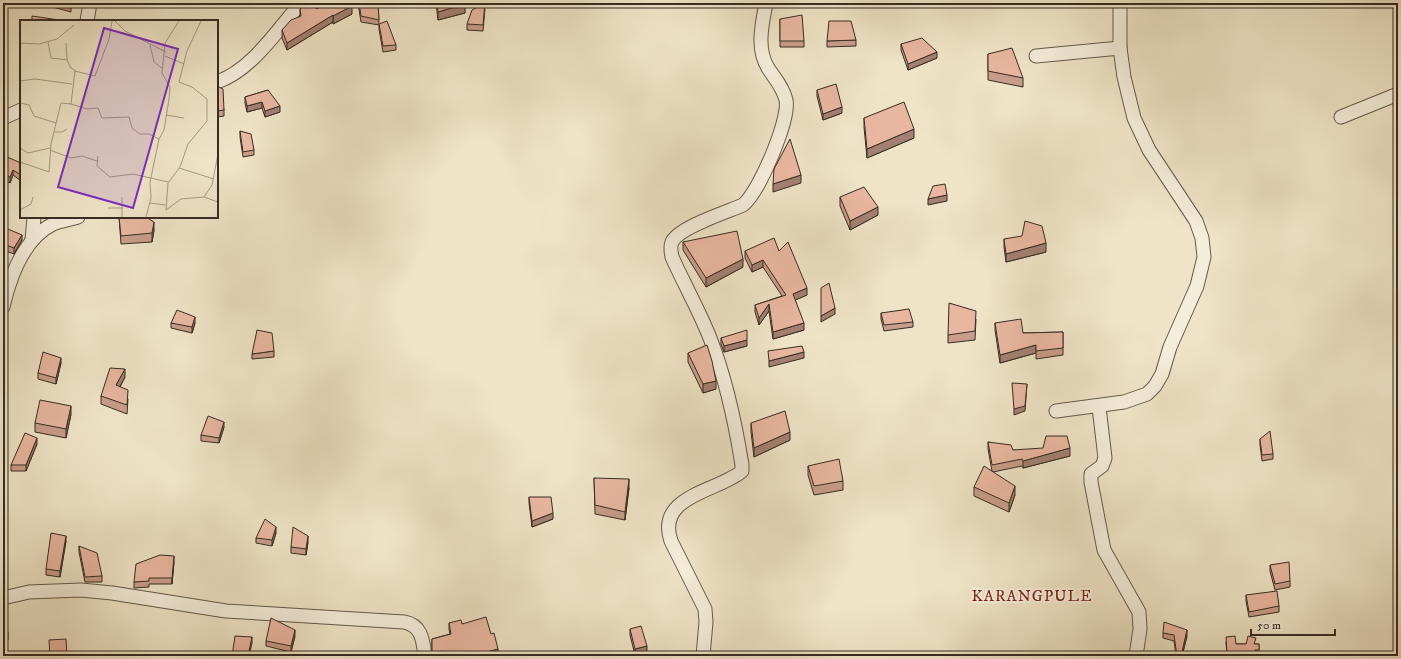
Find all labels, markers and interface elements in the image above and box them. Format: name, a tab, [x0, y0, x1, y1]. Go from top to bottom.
inset map	[20, 20, 218, 218]
district label: KARANGPULE	[972, 586, 1092, 606]
scale bar	[1251, 611, 1335, 637]
text: 50 m	[1257, 618, 1281, 633]

